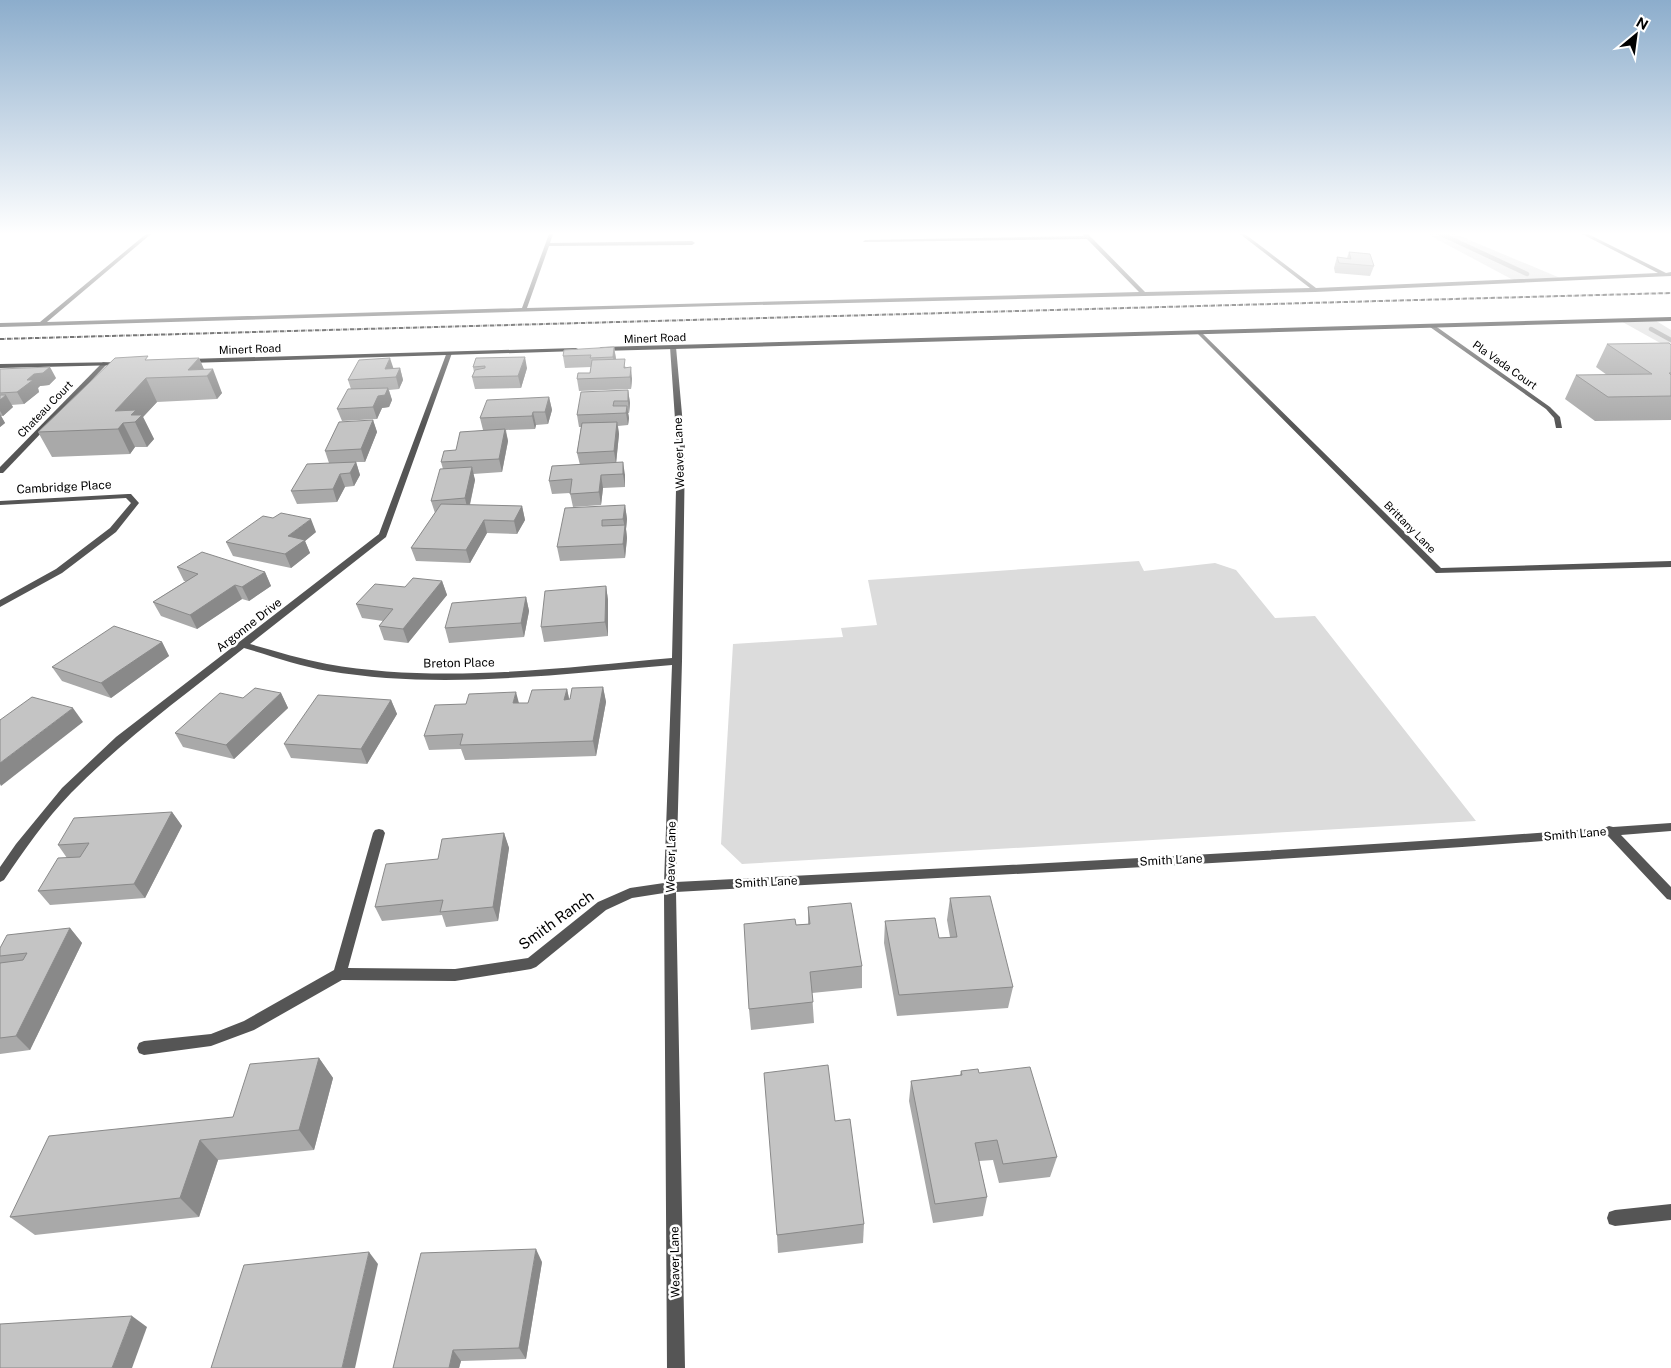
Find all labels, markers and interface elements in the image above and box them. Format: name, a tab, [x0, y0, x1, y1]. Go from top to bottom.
north arrow	[1611, 10, 1661, 60]
text: N	[1634, 14, 1651, 33]
street label: Minert Road	[624, 331, 686, 345]
street label: Pla Vada Court	[1471, 338, 1539, 392]
street label: Minert Road	[219, 342, 281, 356]
street label: Chateau Court	[15, 378, 75, 440]
street label: Weaver Lane	[671, 417, 687, 489]
street label: Cambridge Place	[16, 478, 112, 496]
street label: Brittany Lane	[1382, 499, 1438, 555]
street label: Argonne Drive	[213, 595, 285, 655]
street label: Breton Place	[423, 655, 495, 671]
street label: Weaver Lane	[663, 821, 679, 893]
street label: Smith Lane	[1543, 824, 1607, 844]
street label: Smith Lane	[1139, 851, 1203, 869]
street label: Smith Lane	[734, 873, 798, 891]
street label: Smith Ranch	[515, 887, 597, 953]
street label: Weaver Lane	[667, 1226, 683, 1298]

